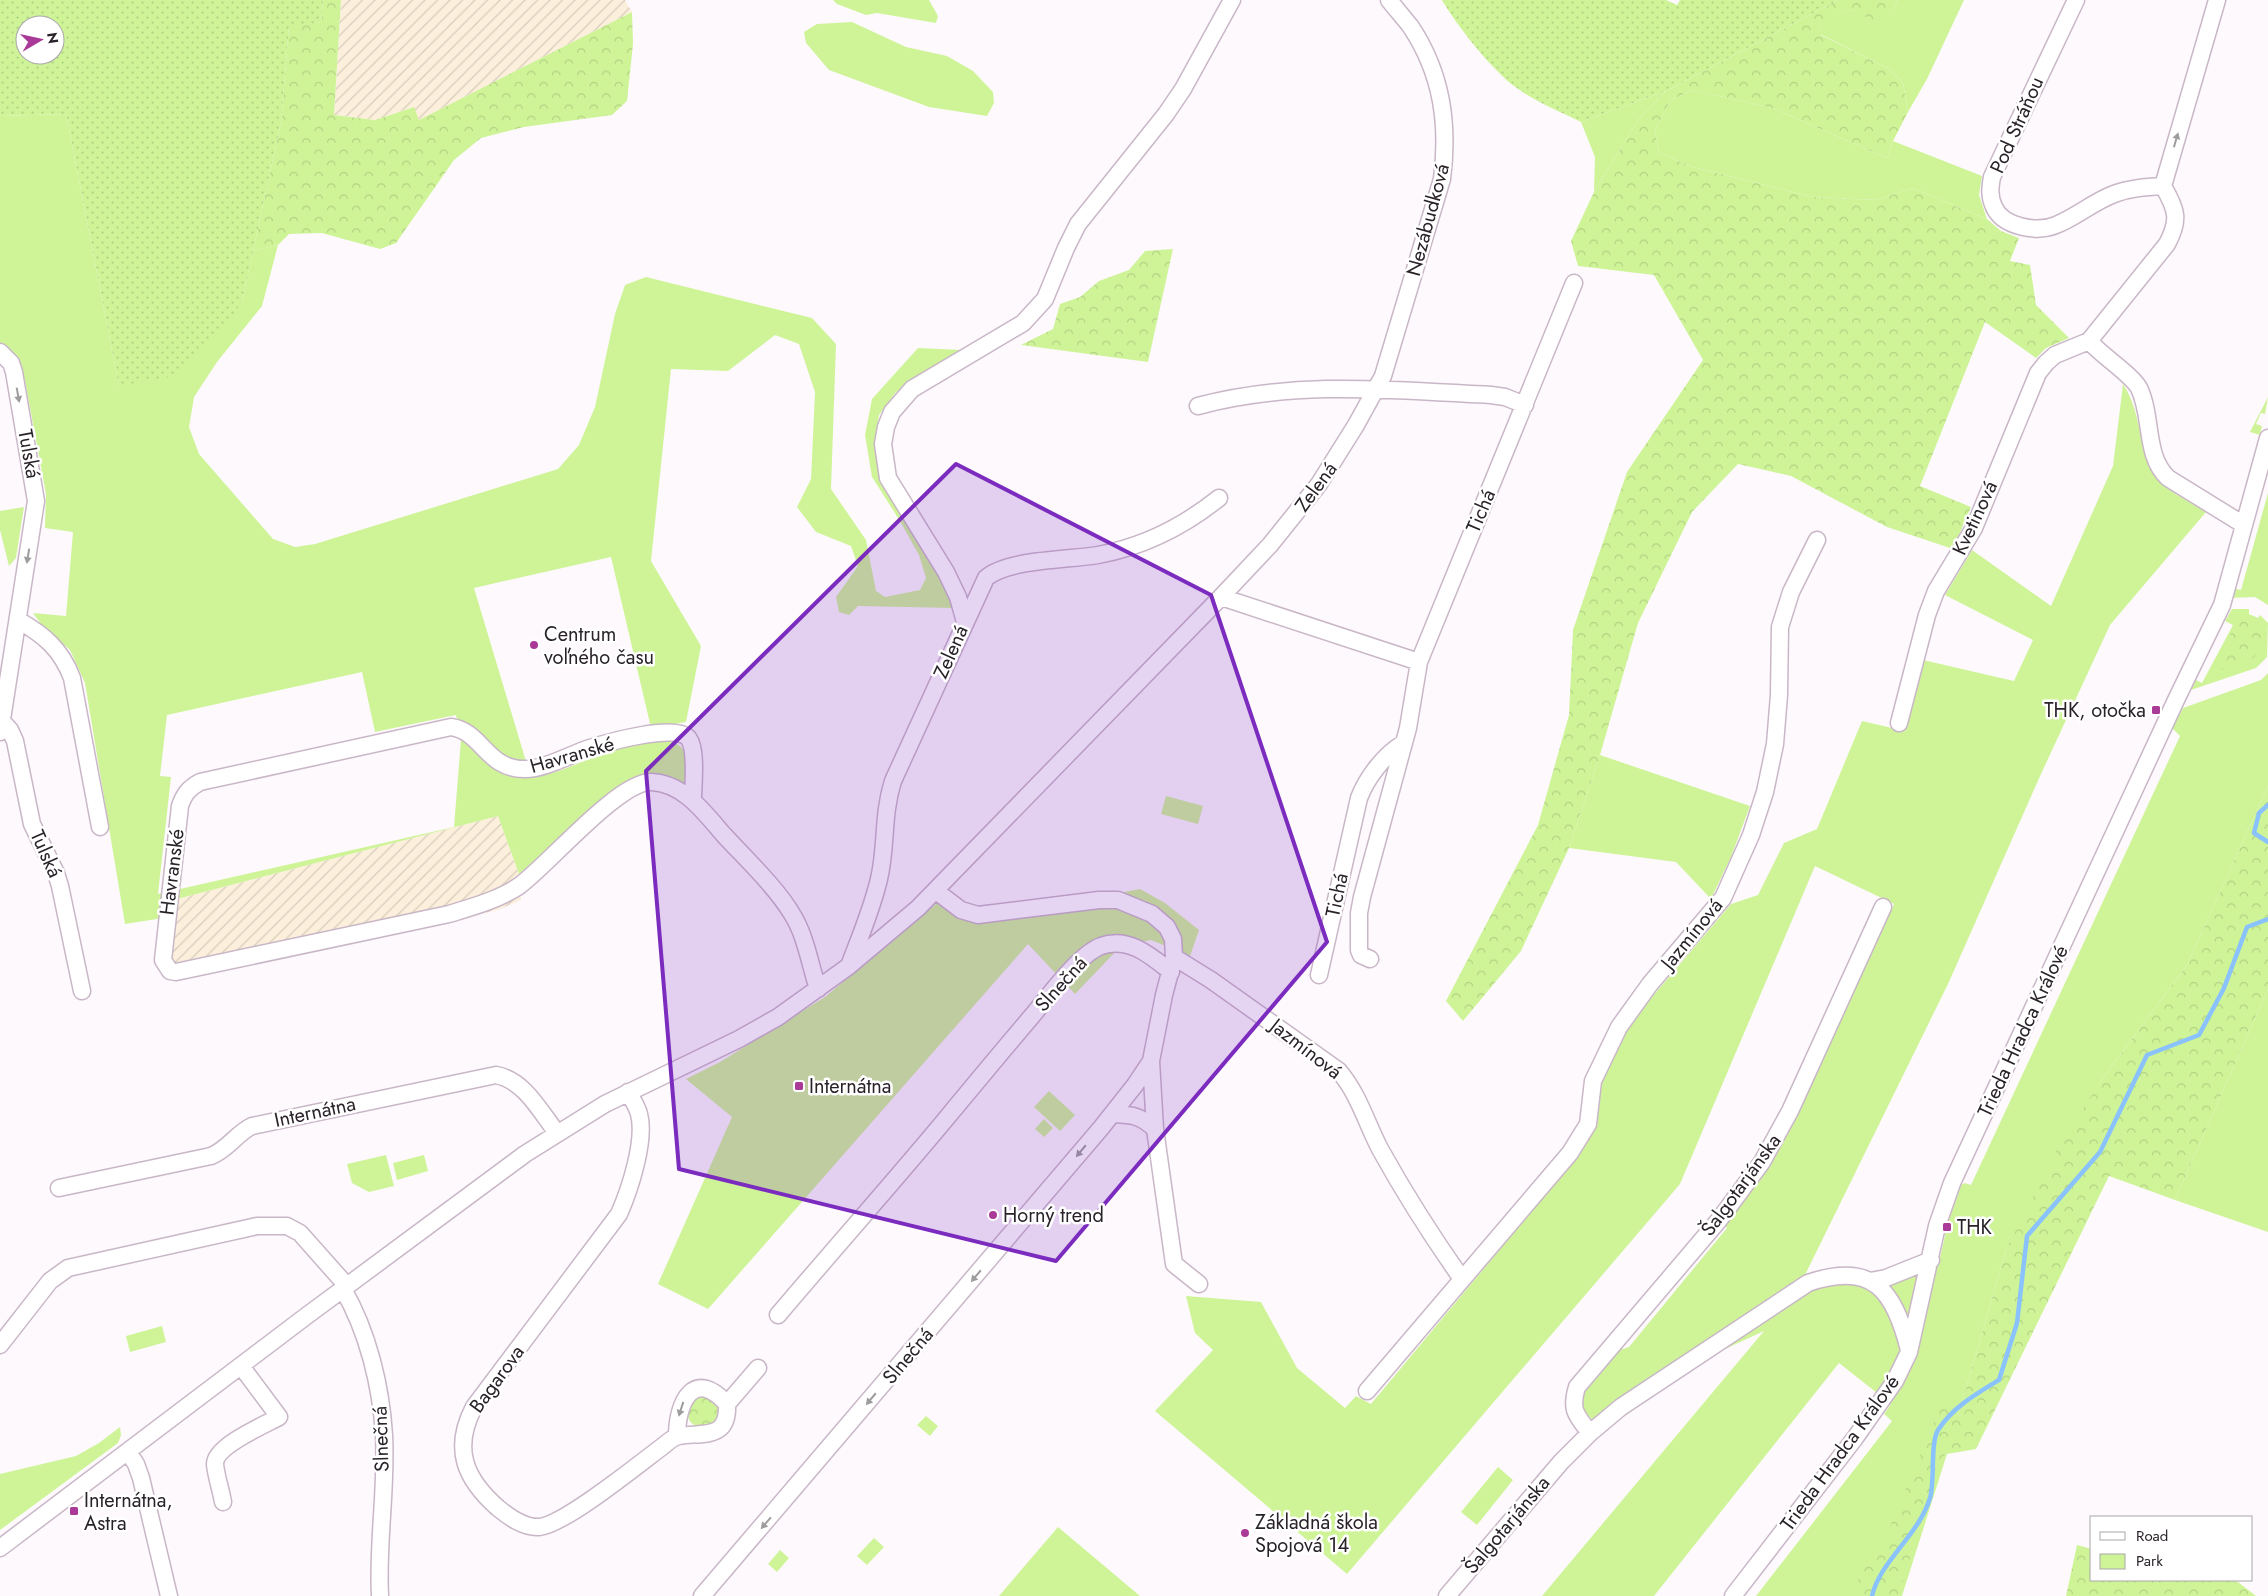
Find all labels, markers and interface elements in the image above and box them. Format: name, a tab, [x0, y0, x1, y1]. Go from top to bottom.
north arrow	[15, 15, 65, 65]
text: N	[42, 31, 64, 45]
street label: Pod Stráňou	[1983, 72, 2051, 178]
one-way arrow	[2173, 132, 2181, 147]
street label: Nezábudková	[1399, 161, 1457, 279]
one-way arrow	[15, 388, 23, 404]
street label: Tulská	[10, 427, 48, 481]
street label: Zelená	[1288, 456, 1344, 518]
street label: Kvetinová	[1945, 476, 2005, 560]
street label: Tichá	[1459, 485, 1503, 537]
one-way arrow	[24, 548, 32, 564]
place label: Centrum voľného času	[544, 620, 654, 672]
street label: Zelená	[926, 621, 976, 683]
marker: Centrum voľného času	[528, 639, 540, 651]
place label: THK, otočka	[2044, 696, 2146, 725]
marker: THK, otočka	[2150, 704, 2162, 716]
street label: Havranské	[526, 729, 618, 781]
street label: Tulská	[23, 826, 69, 882]
street label: Havranské	[152, 827, 192, 917]
street label: Tichá	[1318, 870, 1356, 920]
street label: Jazmínová	[1652, 892, 1730, 978]
street label: Trieda Hradca Králové	[1970, 940, 2076, 1122]
street label: Slnečná	[1028, 950, 1094, 1018]
street label: Jazmínová	[1262, 1010, 1348, 1086]
place label: Internátna	[809, 1072, 891, 1101]
marker: Internátna	[793, 1080, 805, 1092]
street label: Internátna	[272, 1089, 358, 1135]
street label: Šalgotarjánska	[1694, 1128, 1788, 1242]
one-way arrow	[1076, 1145, 1087, 1158]
place label: Horný trend	[1003, 1201, 1104, 1230]
marker: Horný trend	[987, 1209, 999, 1221]
place label: THK	[1957, 1213, 1993, 1242]
marker: THK	[1941, 1221, 1953, 1233]
one-way arrow	[971, 1269, 982, 1282]
street label: Slnečná	[876, 1321, 940, 1391]
street label: Bagarova	[463, 1339, 531, 1419]
street label: Trieda Hradca Králové	[1774, 1369, 1906, 1537]
one-way arrow	[865, 1393, 877, 1405]
one-way arrow	[676, 1402, 684, 1417]
street label: Slnečná	[365, 1405, 397, 1473]
street label: Šalgotarjánska	[1457, 1470, 1557, 1580]
place label: Internátna, Astra	[84, 1486, 173, 1538]
marker: Internátna, Astra	[68, 1505, 80, 1517]
place label: Základná škola Spojová 14	[1255, 1508, 1378, 1560]
one-way arrow	[760, 1516, 771, 1529]
legend	[2090, 1516, 2253, 1581]
text: Road	[2136, 1525, 2168, 1547]
marker: Základná škola Spojová 14	[1239, 1527, 1251, 1539]
text: Park	[2136, 1550, 2163, 1572]

